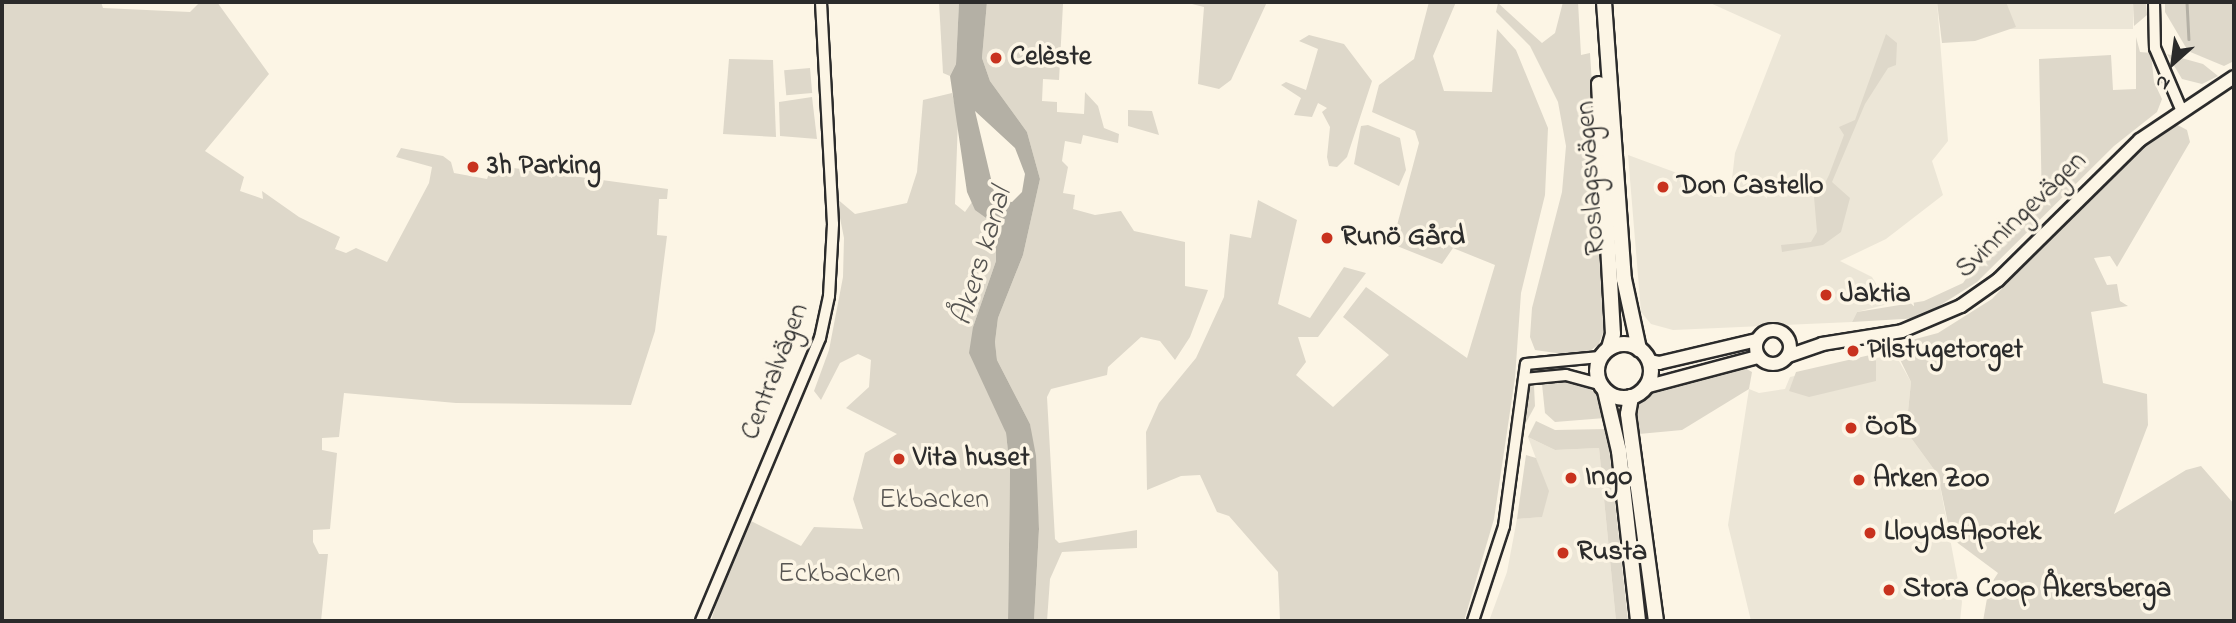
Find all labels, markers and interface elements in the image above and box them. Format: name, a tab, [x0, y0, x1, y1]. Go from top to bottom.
north arrow	[2138, 28, 2208, 98]
place label: Celèste	[1010, 41, 1091, 75]
marker: Celèste	[988, 50, 1004, 66]
text: N	[2151, 67, 2175, 97]
street label: Roslagsvägen	[1570, 100, 1614, 256]
street label: Svinningevägen	[1949, 145, 2095, 287]
place label: 3h Parking	[487, 150, 601, 184]
marker: 3h Parking	[465, 159, 481, 175]
place label: Don Castello	[1677, 170, 1824, 204]
marker: Don Castello	[1655, 179, 1671, 195]
water label: Åkers kanal	[945, 184, 1021, 330]
place label: Runö Gård	[1341, 221, 1465, 255]
marker: Runö Gård	[1319, 230, 1335, 246]
place label: Jaktia	[1840, 278, 1911, 312]
marker: Jaktia	[1818, 287, 1834, 303]
street label: Centralvägen	[735, 299, 817, 445]
place label: Pilstugetorget	[1867, 334, 2023, 368]
marker: Pilstugetorget	[1845, 343, 1861, 359]
place label: ÖoB	[1865, 411, 1917, 445]
marker: ÖoB	[1843, 420, 1859, 436]
place label: Vita huset	[913, 442, 1030, 476]
marker: Vita huset	[891, 451, 907, 467]
place label: Ingo	[1585, 461, 1633, 495]
place label: Arken Zoo	[1873, 463, 1990, 497]
marker: Ingo	[1563, 470, 1579, 486]
marker: Arken Zoo	[1851, 472, 1867, 488]
park label: Ekbacken	[879, 484, 989, 518]
place label: LloydsApotek	[1884, 516, 2041, 550]
marker: LloydsApotek	[1862, 525, 1878, 541]
place label: Rusta	[1577, 536, 1647, 570]
marker: Rusta	[1555, 545, 1571, 561]
park label: Eckbacken	[778, 558, 900, 592]
place label: Stora Coop Åkersberga	[1903, 573, 2171, 607]
marker: Stora Coop Åkersberga	[1881, 582, 1897, 598]

